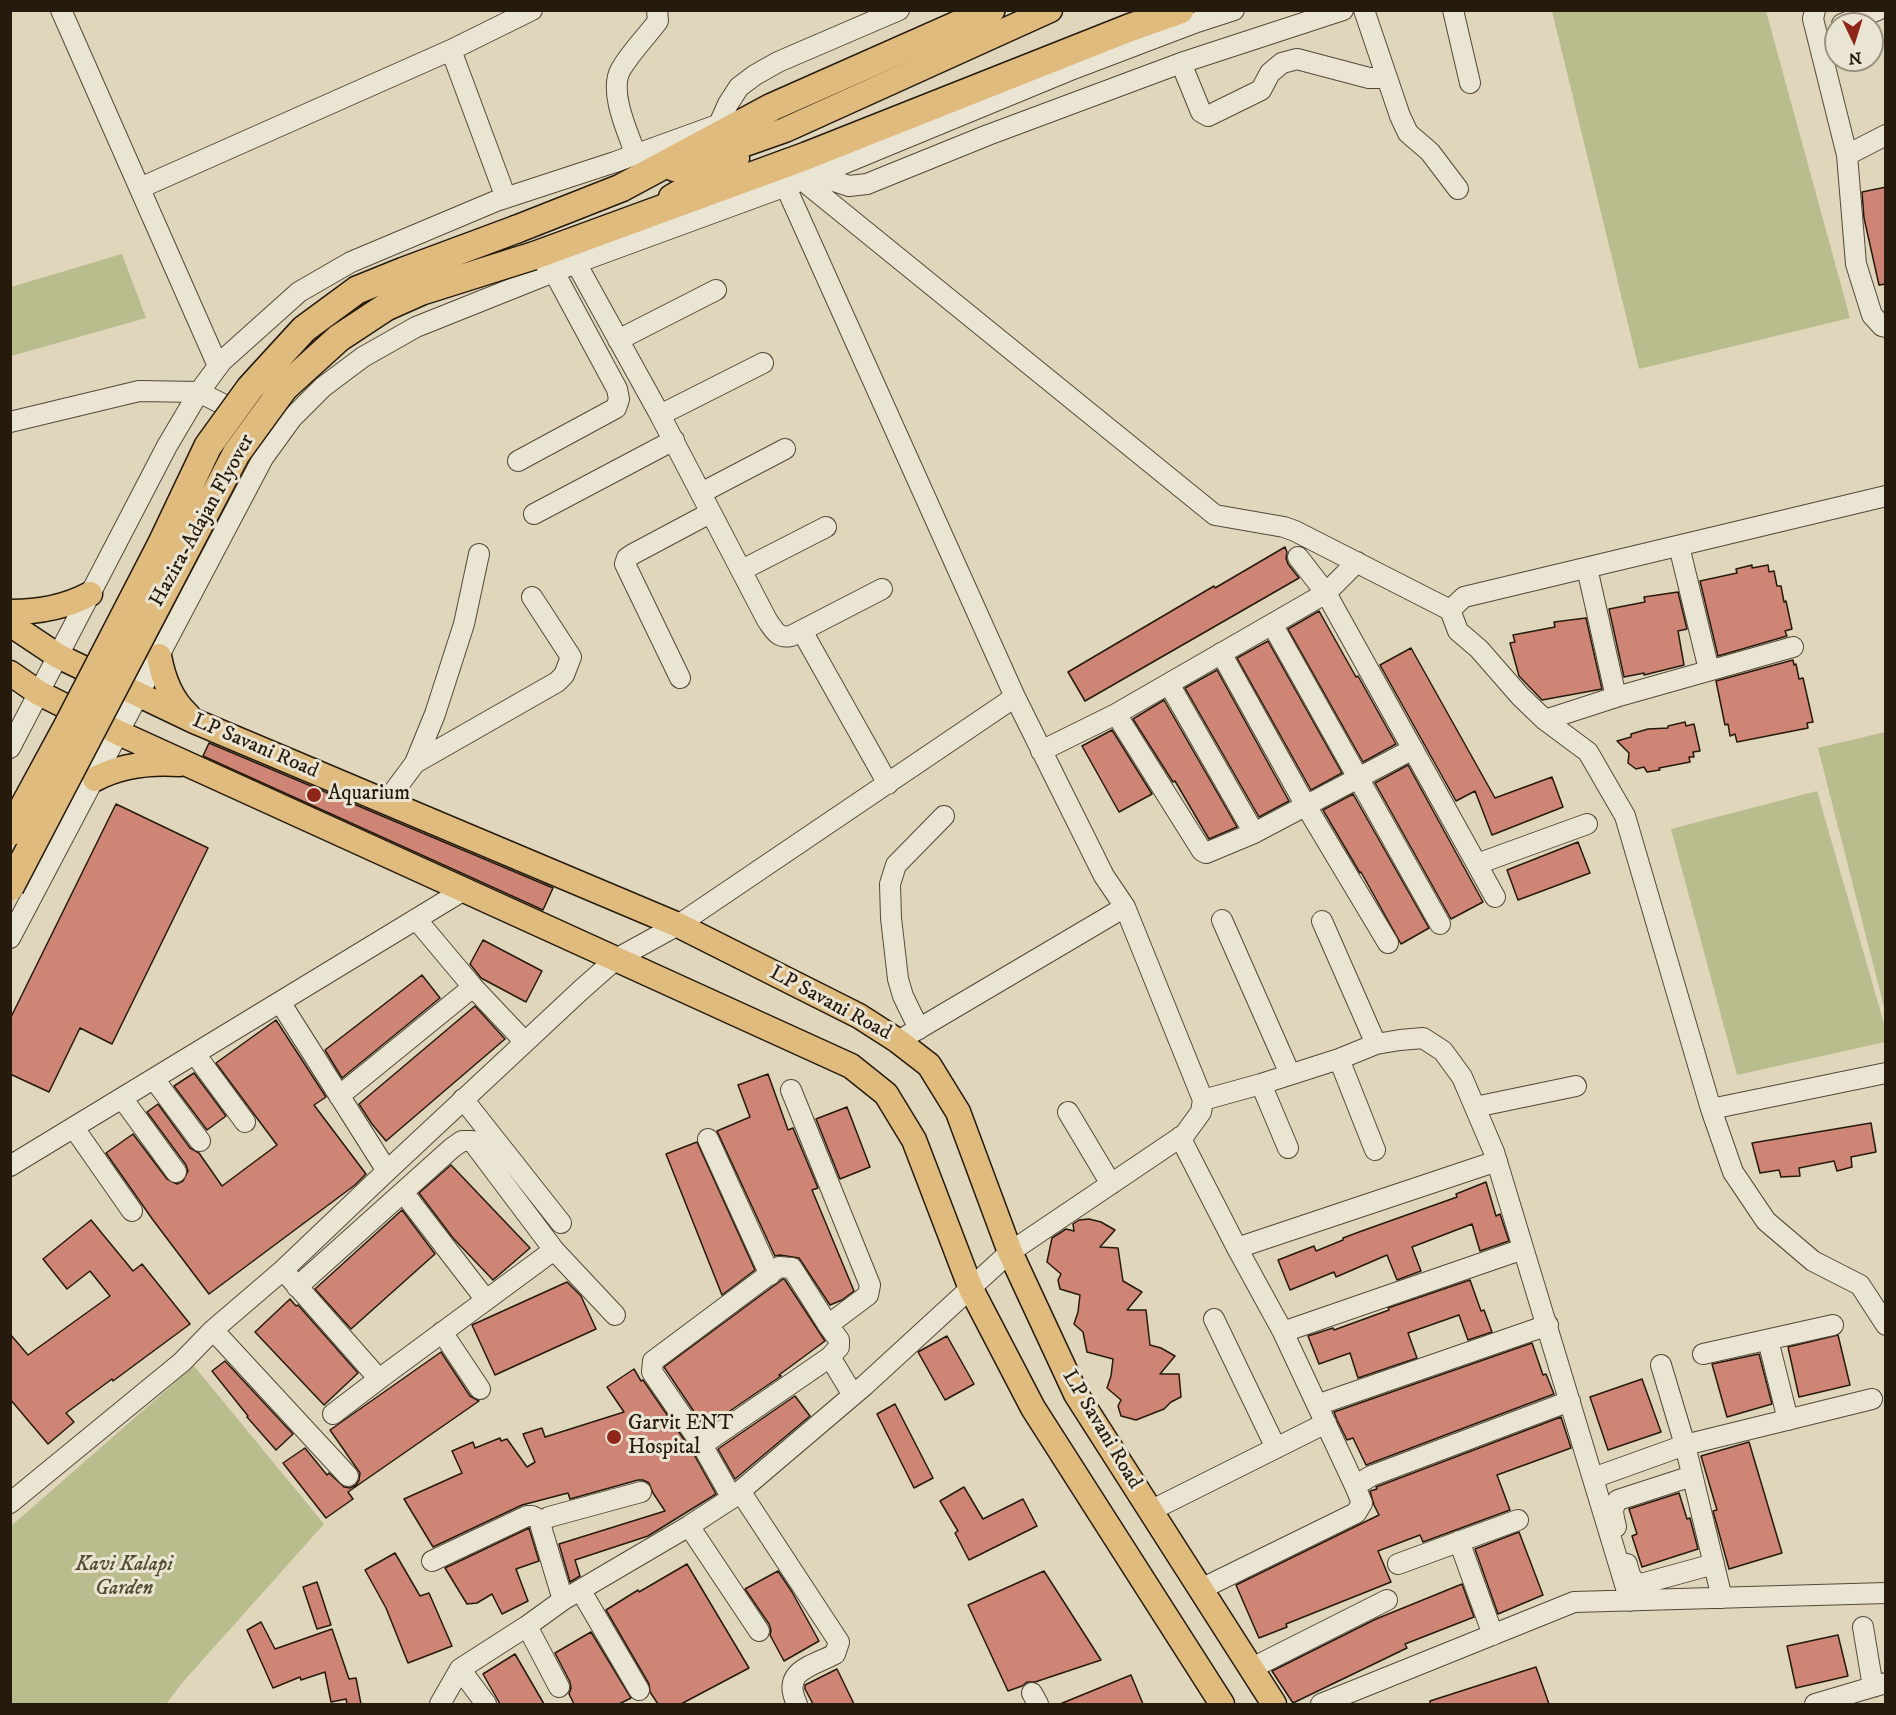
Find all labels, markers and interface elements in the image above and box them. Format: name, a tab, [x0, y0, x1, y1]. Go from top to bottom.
north arrow	[1824, 12, 1884, 72]
text: N	[1848, 48, 1862, 68]
street label: Hazira-Adajan Flyover	[145, 430, 261, 612]
street label: LP Savani Road	[188, 709, 322, 785]
place label: Aquarium	[328, 782, 410, 808]
marker: Aquarium	[305, 786, 323, 804]
street label: LP Savani Road	[765, 961, 895, 1047]
street label: LP Savani Road	[1056, 1366, 1146, 1494]
place label: Garvit ENT Hospital	[628, 1412, 734, 1462]
marker: Garvit ENT Hospital	[605, 1428, 623, 1446]
park label: Kavi Kalapi Garden	[75, 1553, 173, 1603]

